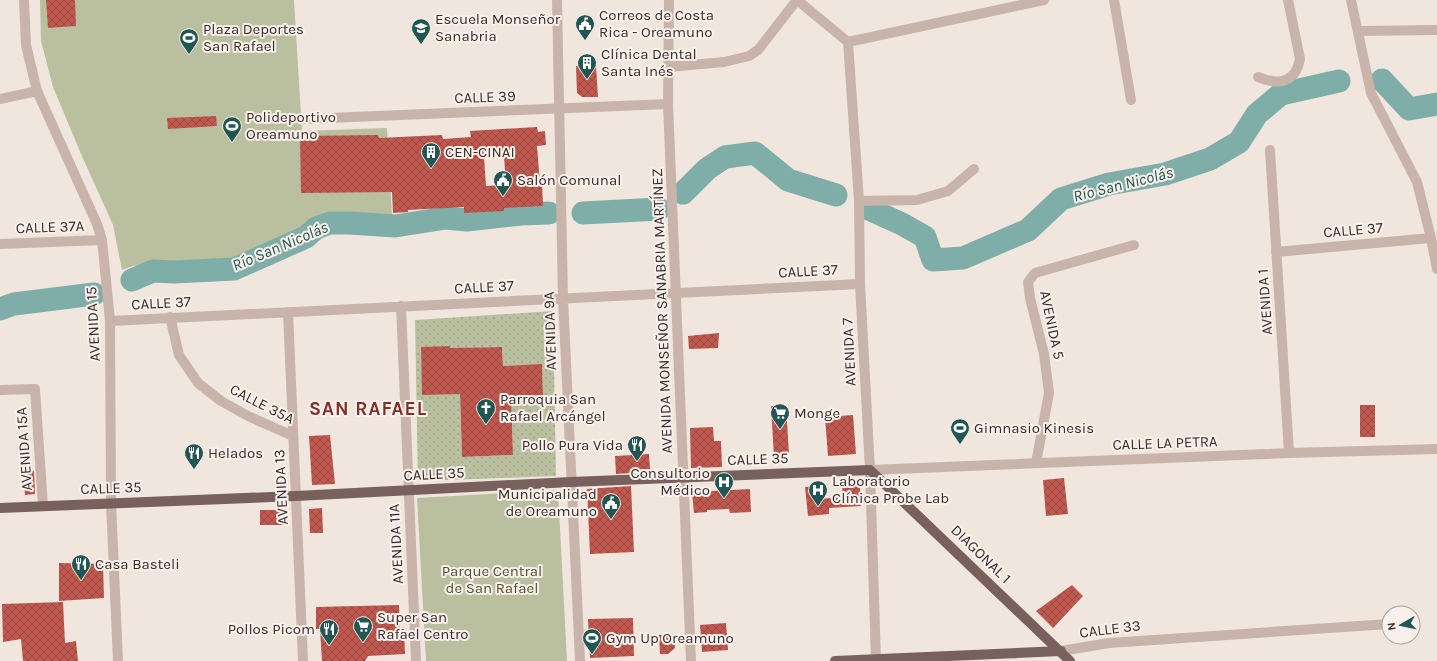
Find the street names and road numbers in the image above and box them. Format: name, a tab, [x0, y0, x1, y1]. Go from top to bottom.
street label: CALLE 39	[454, 87, 516, 107]
street label: AVENIDA MONSEÑOR SANABRIA MARTÍNEZ	[648, 168, 676, 454]
street label: CALLE 37A	[16, 217, 85, 237]
street label: CALLE 37	[1322, 218, 1384, 242]
street label: CALLE 37	[778, 260, 838, 282]
street label: AVENIDA 1	[1254, 268, 1276, 336]
street label: CALLE 37	[454, 276, 514, 298]
street label: AVENIDA 15	[82, 286, 104, 362]
street label: AVENIDA 5	[1036, 289, 1068, 361]
street label: AVENIDA 9A	[540, 291, 560, 371]
street label: CALLE 37	[131, 292, 191, 314]
street label: AVENIDA 7	[838, 317, 860, 387]
street label: CALLE 35A	[227, 380, 298, 428]
street label: AVENIDA 15A	[12, 406, 36, 491]
street label: CALLE LA PETRA	[1112, 432, 1218, 454]
street label: AVENIDA 13	[270, 449, 292, 525]
street label: CALLE 35	[727, 449, 789, 469]
street label: CALLE 35	[403, 463, 465, 485]
street label: CALLE 35	[80, 478, 142, 498]
street label: AVENIDA 11A	[385, 503, 407, 584]
street label: DIAGONAL 1	[947, 521, 1015, 587]
street label: CALLE 33	[1078, 616, 1142, 642]

